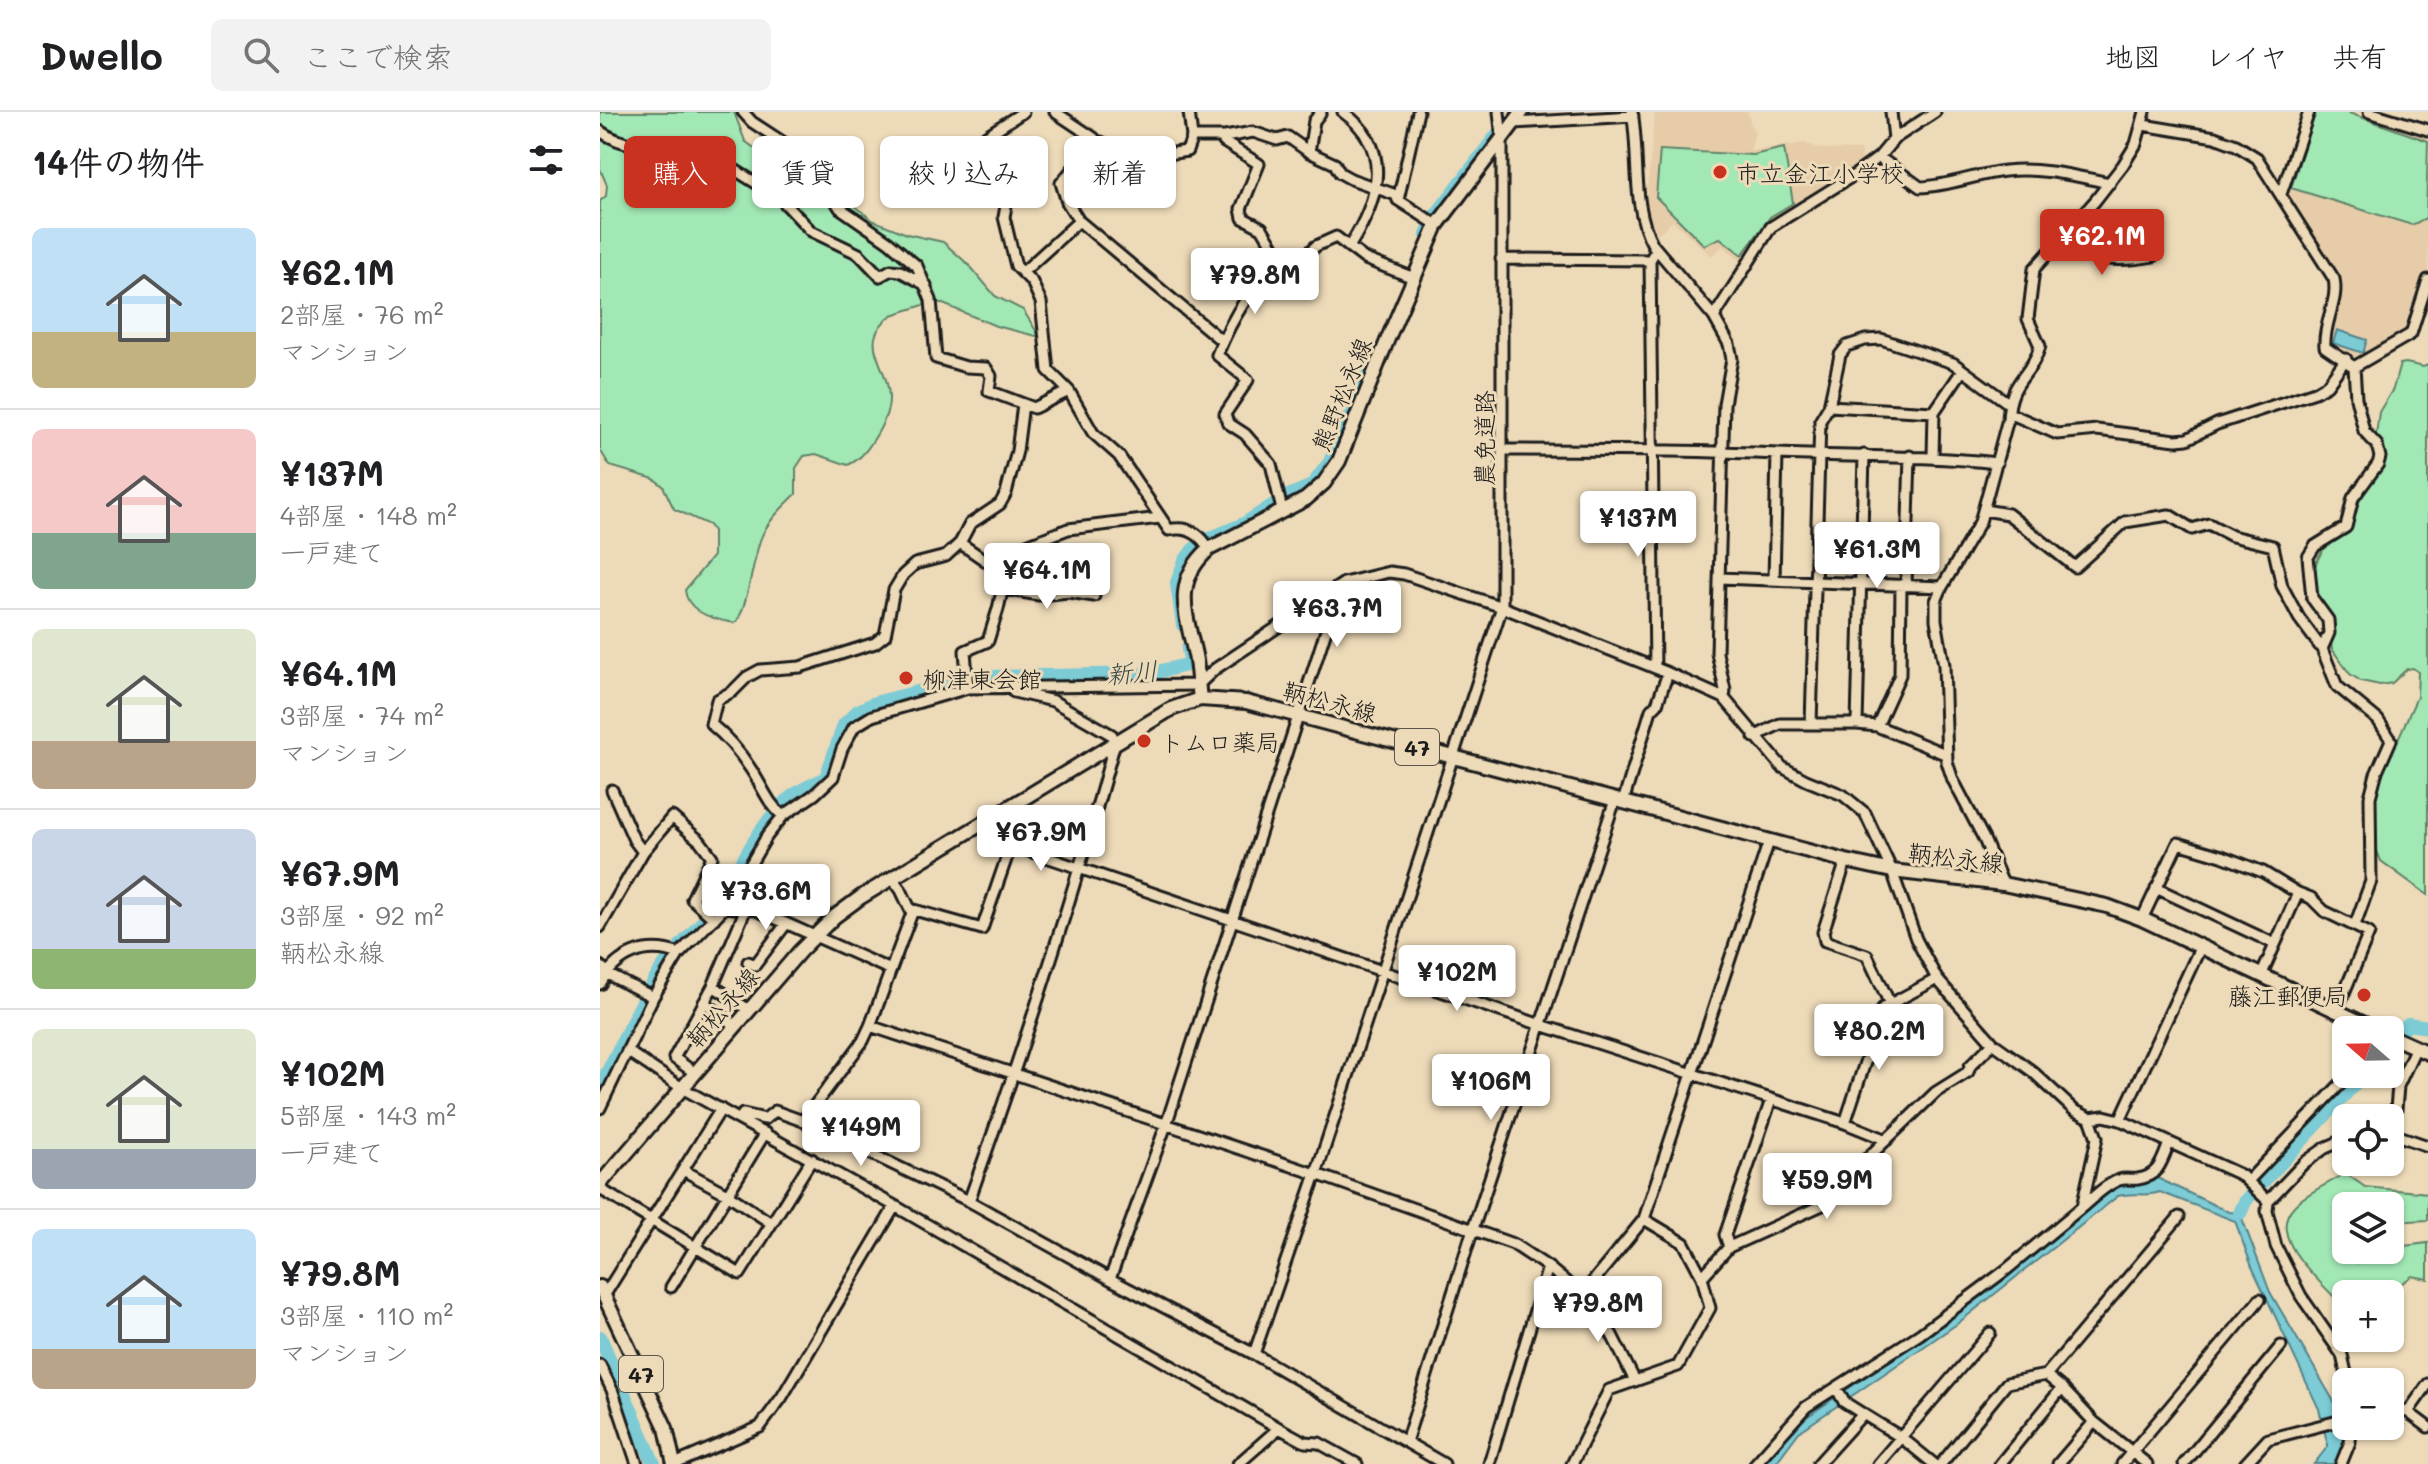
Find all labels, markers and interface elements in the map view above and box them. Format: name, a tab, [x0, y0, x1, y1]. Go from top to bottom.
search box	[211, 19, 771, 91]
text: Dwello	[40, 30, 163, 80]
icon: search	[239, 33, 283, 77]
text: ここで検索	[303, 36, 453, 76]
text: 地図	[2105, 38, 2161, 74]
text: レイヤ	[2205, 38, 2288, 74]
text: 共有	[2332, 38, 2388, 74]
chip: 購入	[624, 136, 736, 208]
chip: 賃貸	[752, 136, 864, 208]
chip: 絞り込み	[880, 136, 1048, 208]
chip: 新着	[1064, 136, 1176, 208]
icon: filters	[524, 138, 568, 182]
text: 14件の物件	[32, 139, 205, 184]
place label: 市立金江小学校	[1736, 157, 1904, 188]
marker: 市立金江小学校	[1711, 163, 1729, 181]
pin: ¥62.1M	[2037, 209, 2167, 277]
text: ¥62.1M	[2058, 218, 2146, 252]
pin: ¥79.8M	[1190, 248, 1320, 316]
text: ¥62.1M	[280, 249, 395, 294]
text: ¥79.8M	[1209, 257, 1301, 291]
icon: home	[96, 260, 192, 356]
text: 2部屋 · 76 m²	[280, 297, 444, 331]
street label: 熊野松永線	[1304, 333, 1378, 455]
text: マンション	[280, 334, 409, 368]
street label: 農免道路	[1468, 390, 1499, 486]
text: ¥137M	[280, 450, 384, 495]
icon: home	[96, 461, 192, 557]
pin: ¥137M	[1582, 491, 1694, 559]
text: 4部屋 · 148 m²	[280, 498, 457, 532]
text: ¥137M	[1598, 500, 1678, 534]
pin: ¥61.3M	[1812, 522, 1942, 590]
text: ¥61.3M	[1833, 531, 1921, 565]
text: 一戸建て	[280, 535, 384, 569]
pin: ¥64.1M	[982, 543, 1112, 611]
text: ¥64.1M	[1002, 552, 1092, 586]
pin: ¥63.7M	[1272, 581, 1402, 649]
text: ¥63.7M	[1291, 590, 1383, 624]
text: ¥64.1M	[280, 650, 397, 695]
water label: 新川	[1105, 653, 1159, 691]
icon: home	[96, 661, 192, 757]
place label: 柳津東会館	[922, 663, 1042, 694]
marker: 柳津東会館	[897, 669, 915, 687]
street label: 鞆松永線	[1280, 674, 1380, 728]
text: 3部屋 · 74 m²	[280, 698, 444, 732]
place label: トムロ薬局	[1160, 726, 1280, 757]
road number: 47	[1395, 729, 1439, 765]
marker: トムロ薬局	[1135, 732, 1153, 750]
text: マンション	[280, 735, 409, 769]
pin: ¥67.9M	[976, 805, 1106, 873]
text: ¥67.9M	[995, 814, 1087, 848]
street label: 鞆松永線	[1906, 836, 2006, 878]
text: ¥67.9M	[280, 850, 400, 895]
icon: home	[96, 861, 192, 957]
pin: ¥73.6M	[701, 864, 831, 932]
text: ¥73.6M	[720, 873, 812, 907]
text: 3部屋 · 92 m²	[280, 898, 444, 932]
text: 鞆松永線	[280, 935, 384, 969]
pin: ¥102M	[1401, 945, 1513, 1013]
text: ¥102M	[1417, 954, 1497, 988]
street label: 鞆松永線	[679, 961, 765, 1053]
place label: 藤江郵便局	[2228, 980, 2348, 1011]
marker: 藤江郵便局	[2355, 986, 2373, 1004]
pin: ¥80.2M	[1814, 1004, 1944, 1072]
text: ¥80.2M	[1832, 1013, 1926, 1047]
north arrow	[2332, 1016, 2404, 1088]
map controls	[2332, 1016, 2404, 1440]
text: ¥102M	[280, 1050, 386, 1095]
pin: ¥106M	[1435, 1054, 1547, 1122]
icon: home	[96, 1061, 192, 1157]
text: ¥106M	[1450, 1063, 1532, 1097]
text: 5部屋 · 143 m²	[280, 1098, 456, 1132]
pin: ¥149M	[805, 1100, 917, 1168]
button: locate	[2332, 1104, 2404, 1176]
text: ¥149M	[820, 1109, 902, 1143]
text: 一戸建て	[280, 1135, 384, 1169]
pin: ¥59.9M	[1762, 1153, 1892, 1221]
text: ¥59.9M	[1781, 1162, 1873, 1196]
button: layers	[2332, 1192, 2404, 1264]
text: ¥79.8M	[280, 1250, 401, 1295]
icon: home	[96, 1261, 192, 1357]
pin: ¥79.8M	[1533, 1276, 1663, 1344]
button: +	[2332, 1280, 2404, 1352]
text: ¥79.8M	[1552, 1285, 1644, 1319]
text: 3部屋 · 110 m²	[280, 1298, 453, 1332]
text: マンション	[280, 1335, 409, 1369]
road number: 47	[619, 1356, 663, 1392]
button: −	[2332, 1368, 2404, 1440]

